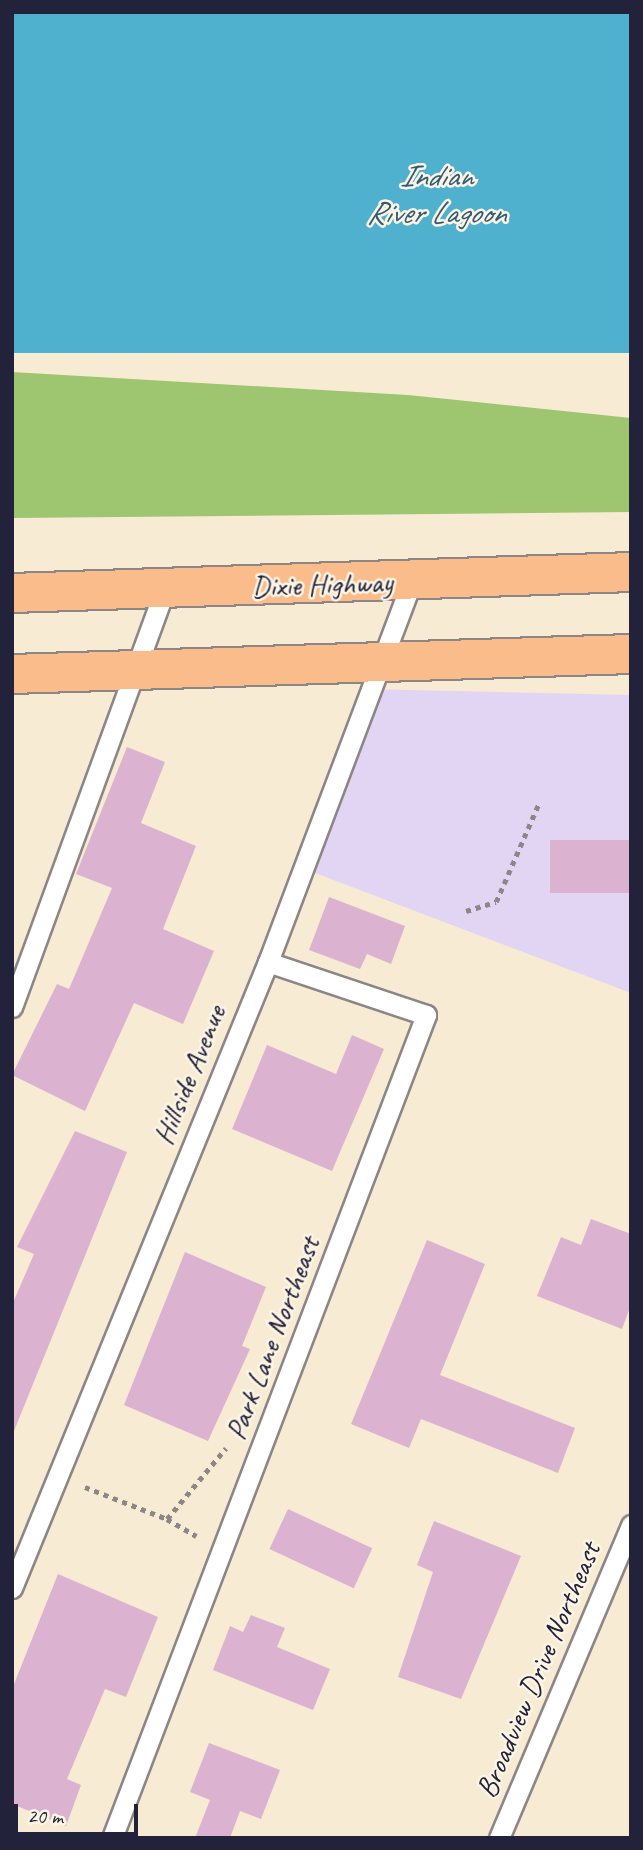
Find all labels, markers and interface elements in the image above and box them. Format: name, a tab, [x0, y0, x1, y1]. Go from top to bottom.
water label: Indian River Lagoon	[366, 158, 506, 233]
street label: Dixie Highway	[251, 564, 393, 604]
street label: Hillside Avenue	[145, 1000, 233, 1150]
street label: Park Lane Northeast	[216, 1231, 328, 1445]
street label: Broadview Drive Northeast	[468, 1536, 608, 1804]
scale bar	[18, 1790, 142, 1834]
text: 20 m	[27, 1803, 63, 1829]

